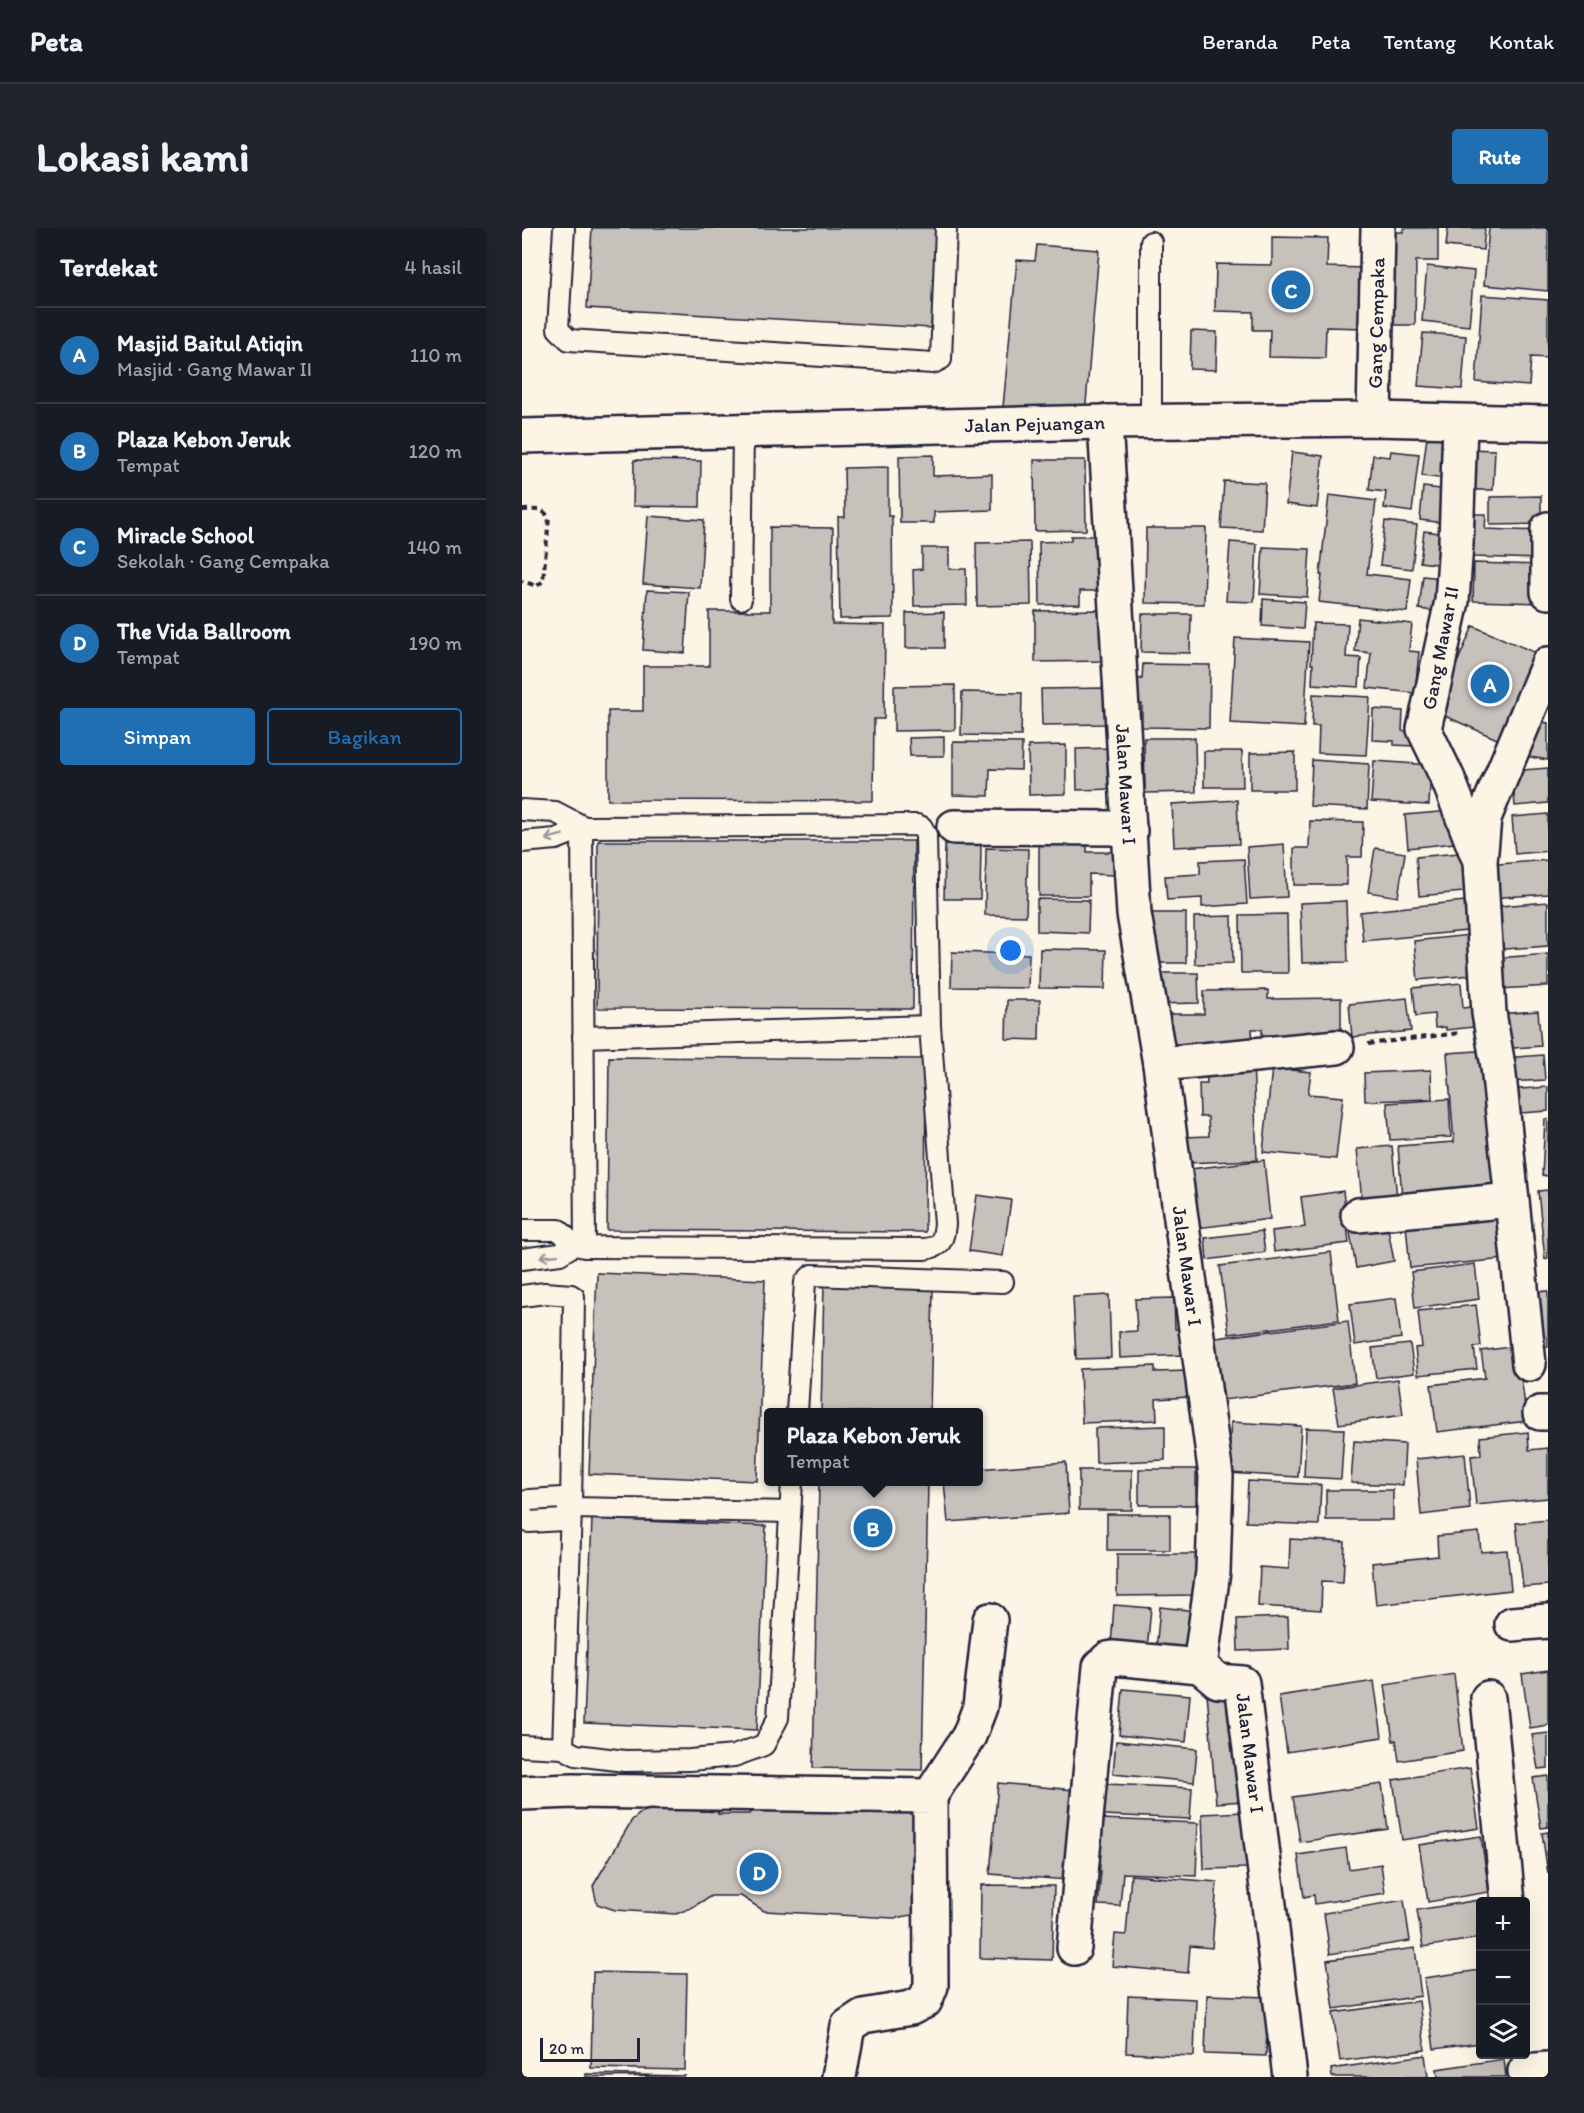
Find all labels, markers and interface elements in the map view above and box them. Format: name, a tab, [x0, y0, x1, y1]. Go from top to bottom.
text: Peta	[30, 24, 83, 58]
text: Beranda	[1202, 29, 1278, 54]
text: Peta	[1311, 29, 1351, 54]
text: Tentang	[1384, 29, 1456, 54]
text: Kontak	[1489, 29, 1554, 54]
button: Rute	[1452, 129, 1548, 184]
text: Lokasi kami	[36, 131, 250, 182]
text: Terdekat	[60, 251, 158, 283]
text: 4 hasil	[405, 255, 462, 279]
street label: Gang Cempaka	[1363, 257, 1389, 389]
pin: C	[1272, 268, 1310, 312]
text: Masjid Baitul Atiqin	[117, 330, 303, 357]
text: A	[73, 343, 86, 367]
text: 110 m	[410, 343, 462, 367]
text: Masjid · Gang Mawar II	[117, 357, 312, 381]
street label: Jalan Pejuangan	[964, 410, 1105, 437]
text: Plaza Kebon Jeruk	[117, 426, 291, 453]
text: B	[73, 439, 86, 463]
text: 120 m	[409, 439, 462, 463]
text: Tempat	[117, 453, 180, 477]
text: Miracle School	[117, 522, 254, 549]
text: C	[73, 535, 86, 559]
text: 140 m	[407, 535, 462, 559]
text: Sekolah · Gang Cempaka	[117, 549, 330, 573]
street label: Gang Mawar II	[1416, 584, 1464, 712]
text: The Vida Ballroom	[117, 618, 291, 645]
text: D	[73, 631, 86, 655]
text: 190 m	[409, 631, 462, 655]
text: Tempat	[117, 645, 180, 669]
pin: A	[1470, 662, 1510, 706]
button: Simpan	[60, 708, 255, 765]
button: Bagikan	[267, 708, 462, 765]
street label: Jalan Mawar I	[1111, 723, 1142, 845]
one-way arrow	[545, 832, 564, 844]
your location	[996, 936, 1025, 965]
street label: Jalan Mawar I	[1167, 1205, 1207, 1328]
one-way arrow	[540, 1251, 560, 1262]
popup	[764, 1408, 983, 1486]
text: Plaza Kebon Jeruk	[787, 1422, 960, 1449]
text: Tempat	[787, 1449, 849, 1473]
pin: B	[854, 1506, 892, 1550]
street label: Jalan Mawar I	[1231, 1691, 1270, 1814]
pin: D	[740, 1850, 778, 1894]
map controls	[1476, 1897, 1530, 2059]
button: +	[1476, 1897, 1530, 1951]
button: −	[1476, 1951, 1530, 2005]
button: layers	[1476, 2005, 1530, 2059]
scale bar	[540, 2035, 640, 2062]
text: 20 m	[549, 2039, 584, 2058]

